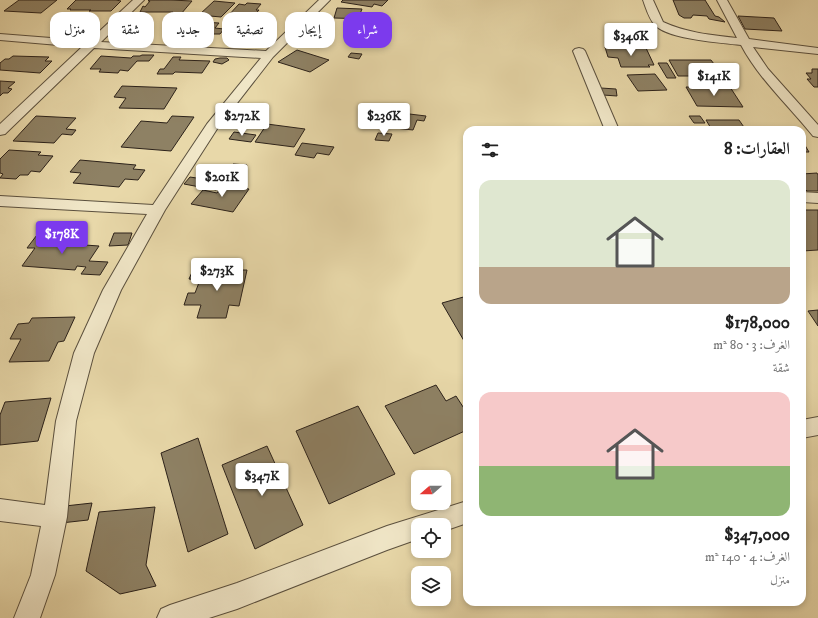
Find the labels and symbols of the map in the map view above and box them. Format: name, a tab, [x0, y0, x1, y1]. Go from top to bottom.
pin: $346K	[603, 23, 659, 57]
pin: $141K	[686, 63, 742, 97]
pin: $272K	[214, 103, 270, 137]
pin: $236K	[356, 103, 412, 137]
pin: $201K	[194, 164, 250, 198]
pin: $178K	[34, 221, 90, 255]
pin: $273K	[189, 258, 245, 292]
pin: $347K	[234, 463, 290, 497]
north arrow	[411, 470, 451, 510]

